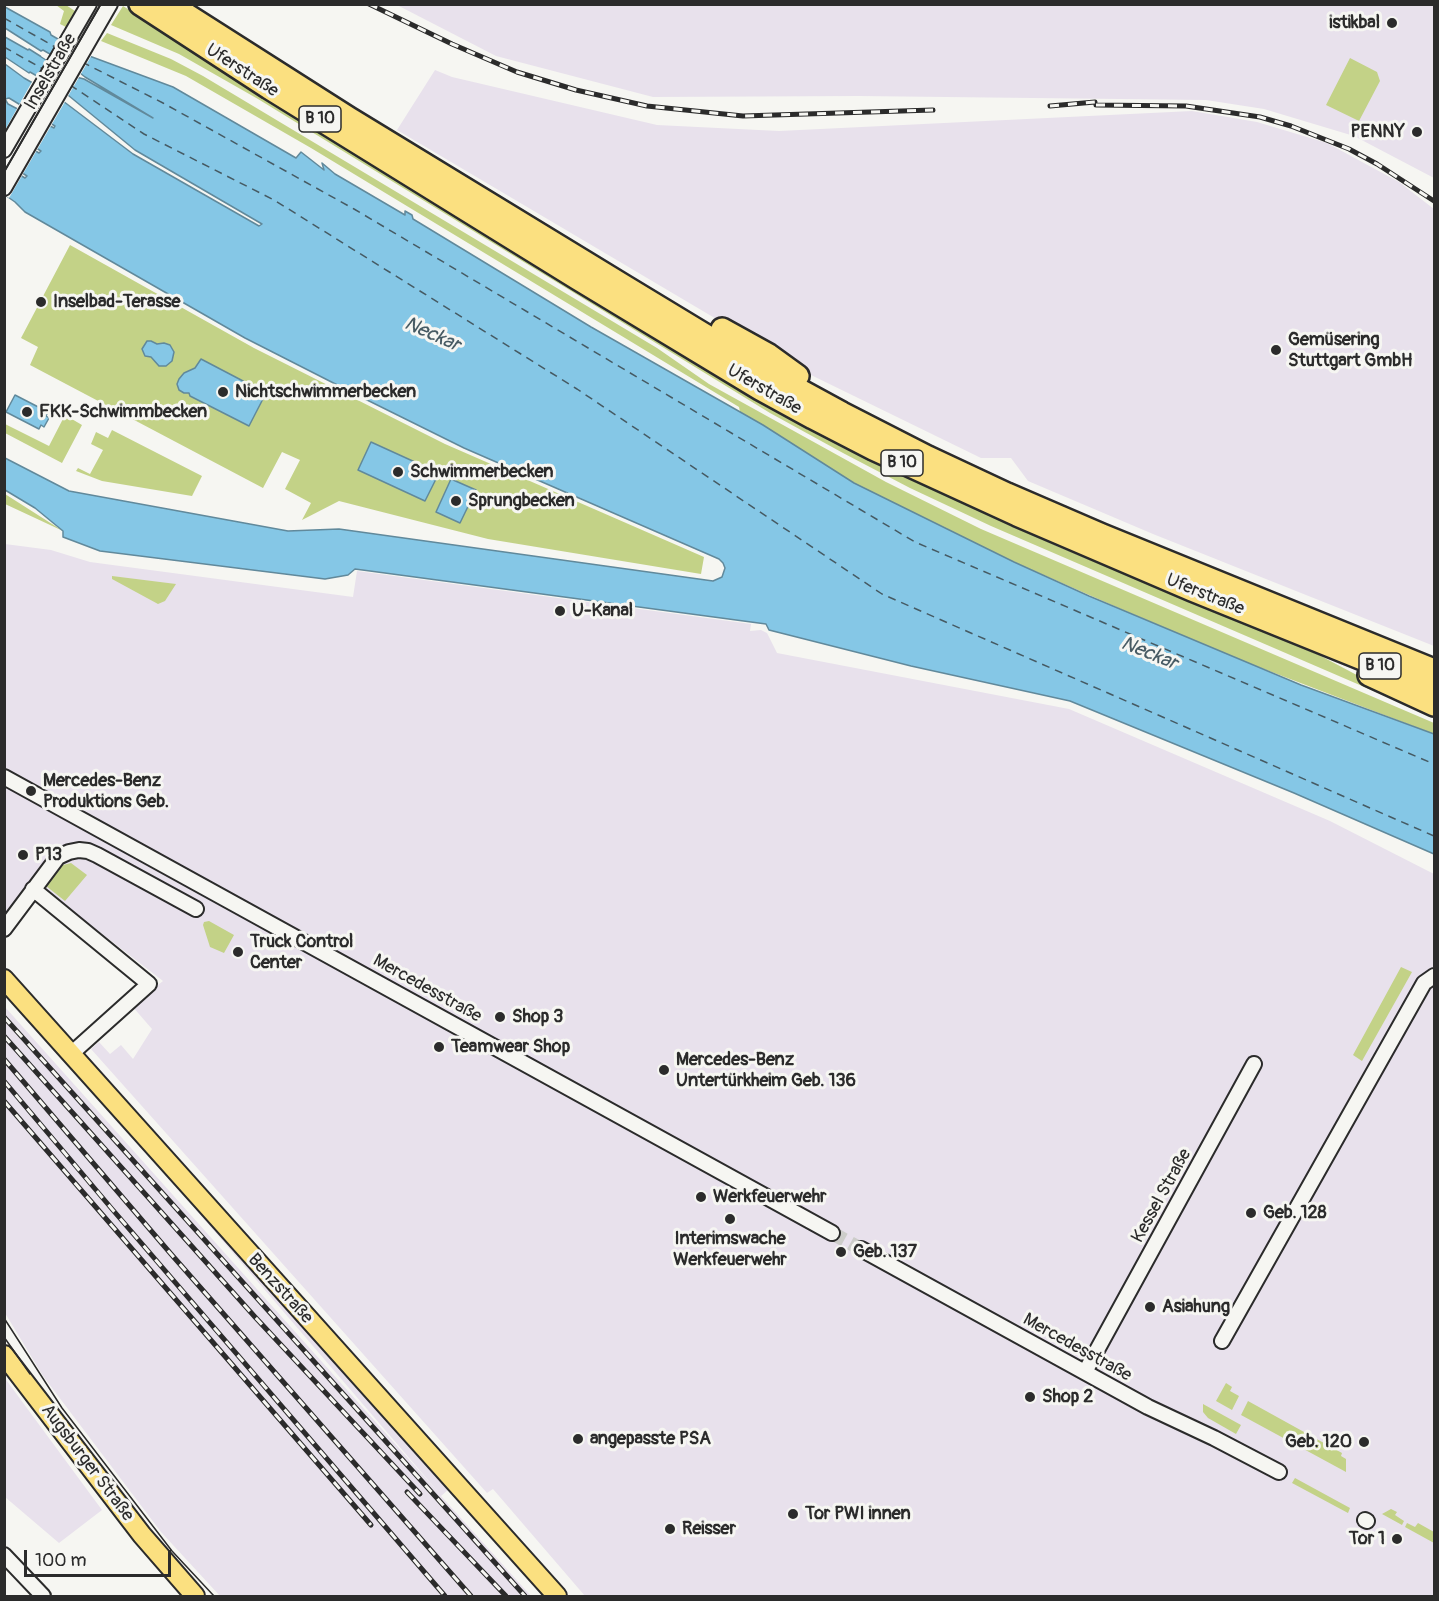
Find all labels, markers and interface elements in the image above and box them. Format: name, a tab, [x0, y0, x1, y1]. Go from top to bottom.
place label: istikbal	[1329, 12, 1380, 34]
marker: istikbal	[1385, 16, 1399, 30]
street label: Inselstraße	[20, 30, 82, 114]
street label: Uferstraße	[202, 40, 282, 102]
road number: B 10	[299, 106, 341, 132]
place label: PENNY	[1351, 121, 1405, 143]
marker: PENNY	[1410, 125, 1424, 139]
place label: Inselbad-Terasse	[53, 291, 180, 313]
marker: Inselbad-Terasse	[34, 295, 48, 309]
water label: Neckar	[400, 312, 464, 358]
place label: Gemüsering Stuttgart GmbH	[1288, 329, 1412, 372]
marker: Gemüsering Stuttgart GmbH	[1269, 343, 1283, 357]
street label: Uferstraße	[723, 360, 805, 420]
place label: Nichtschwimmerbecken	[235, 381, 416, 403]
marker: Nichtschwimmerbecken	[216, 385, 230, 399]
place label: FKK-Schwimmbecken	[39, 401, 207, 423]
marker: FKK-Schwimmbecken	[20, 405, 34, 419]
road number: B 10	[881, 450, 923, 476]
place label: Schwimmerbecken	[410, 461, 553, 483]
marker: Schwimmerbecken	[391, 465, 405, 479]
place label: Sprungbecken	[468, 490, 575, 512]
marker: Sprungbecken	[449, 494, 463, 508]
street label: Uferstraße	[1163, 570, 1247, 620]
place label: U-Kanal	[572, 600, 633, 622]
marker: U-Kanal	[553, 604, 567, 618]
water label: Neckar	[1117, 632, 1181, 676]
road number: B 10	[1359, 653, 1401, 679]
place label: Mercedes-Benz Produktions Geb.	[43, 770, 169, 812]
marker: Mercedes-Benz Produktions Geb.	[24, 784, 38, 798]
place label: P13	[35, 844, 62, 866]
marker: P13	[16, 848, 30, 862]
place label: Truck Control Center	[250, 931, 353, 974]
marker: Truck Control Center	[231, 945, 245, 959]
street label: Mercedesstraße	[369, 950, 485, 1028]
place label: Shop 3	[512, 1006, 563, 1028]
marker: Shop 3	[493, 1010, 507, 1024]
place label: Teamwear Shop	[451, 1036, 570, 1058]
marker: Teamwear Shop	[432, 1040, 446, 1054]
place label: Mercedes-Benz Untertürkheim Geb. 136	[676, 1049, 856, 1092]
marker: Mercedes-Benz Untertürkheim Geb. 136	[657, 1063, 671, 1077]
street label: Kessel Straße	[1127, 1145, 1197, 1247]
place label: Werkfeuerwehr	[713, 1186, 827, 1208]
marker: Werkfeuerwehr	[694, 1190, 708, 1204]
place label: Geb. 128	[1263, 1202, 1327, 1224]
marker: Geb. 128	[1244, 1206, 1258, 1220]
marker: Interimswache Werkfeuerwehr	[723, 1212, 737, 1226]
place label: Interimswache Werkfeuerwehr	[673, 1228, 787, 1270]
place label: Geb. 137	[853, 1241, 917, 1263]
marker: Geb. 137	[834, 1245, 848, 1259]
street label: Benzstraße	[243, 1249, 317, 1329]
place label: Asiahung	[1162, 1296, 1230, 1318]
marker: Asiahung	[1143, 1300, 1157, 1314]
street label: Mercedesstraße	[1019, 1309, 1135, 1387]
place label: Shop 2	[1042, 1386, 1093, 1408]
marker: Shop 2	[1023, 1390, 1037, 1404]
street label: Augsburger Straße	[36, 1400, 138, 1526]
place label: angepasste PSA	[590, 1428, 711, 1450]
place label: Geb. 120	[1285, 1431, 1352, 1453]
marker: angepasste PSA	[571, 1432, 585, 1446]
marker: Geb. 120	[1357, 1435, 1371, 1449]
place label: Tor PWI innen	[805, 1503, 911, 1525]
marker: Tor PWI innen	[786, 1507, 800, 1521]
place label: Reisser	[682, 1518, 736, 1540]
marker: Reisser	[663, 1522, 677, 1536]
place label: Tor 1	[1349, 1528, 1385, 1550]
marker: Tor 1	[1390, 1532, 1404, 1546]
scale bar	[27, 1538, 174, 1576]
text: 100 m	[35, 1549, 87, 1572]

